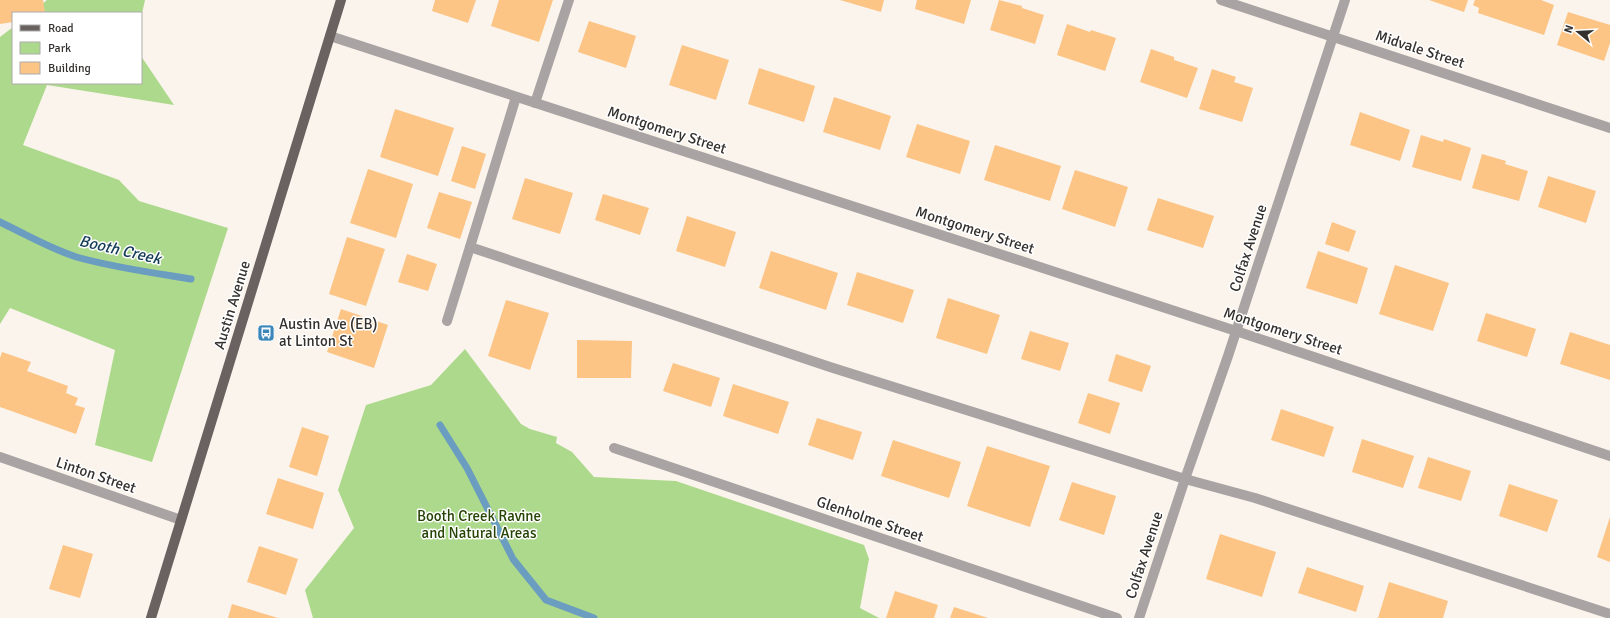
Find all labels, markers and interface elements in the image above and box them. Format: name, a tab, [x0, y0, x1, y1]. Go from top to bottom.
legend	[12, 12, 142, 84]
north arrow	[1558, 12, 1598, 52]
text: Road	[48, 21, 74, 36]
text: N	[1562, 23, 1576, 35]
street label: Midvale Street	[1373, 26, 1467, 72]
text: Park	[48, 41, 71, 56]
text: Building	[48, 61, 91, 76]
street label: Montgomery Street	[605, 102, 729, 158]
street label: Montgomery Street	[913, 202, 1037, 258]
street label: Colfax Avenue	[1225, 202, 1271, 294]
water label: Booth Creek	[77, 231, 165, 270]
street label: Austin Avenue	[210, 259, 254, 351]
street label: Montgomery Street	[1221, 303, 1345, 359]
place label: Austin Ave (EB) at Linton St	[279, 315, 378, 350]
bus stop icon: Austin Ave (EB) at Linton St	[256, 323, 276, 343]
street label: Linton Street	[54, 453, 138, 497]
street label: Glenholme Street	[814, 492, 926, 546]
park label: Booth Creek Ravine and Natural Areas	[417, 507, 541, 542]
street label: Colfax Avenue	[1121, 509, 1167, 601]

